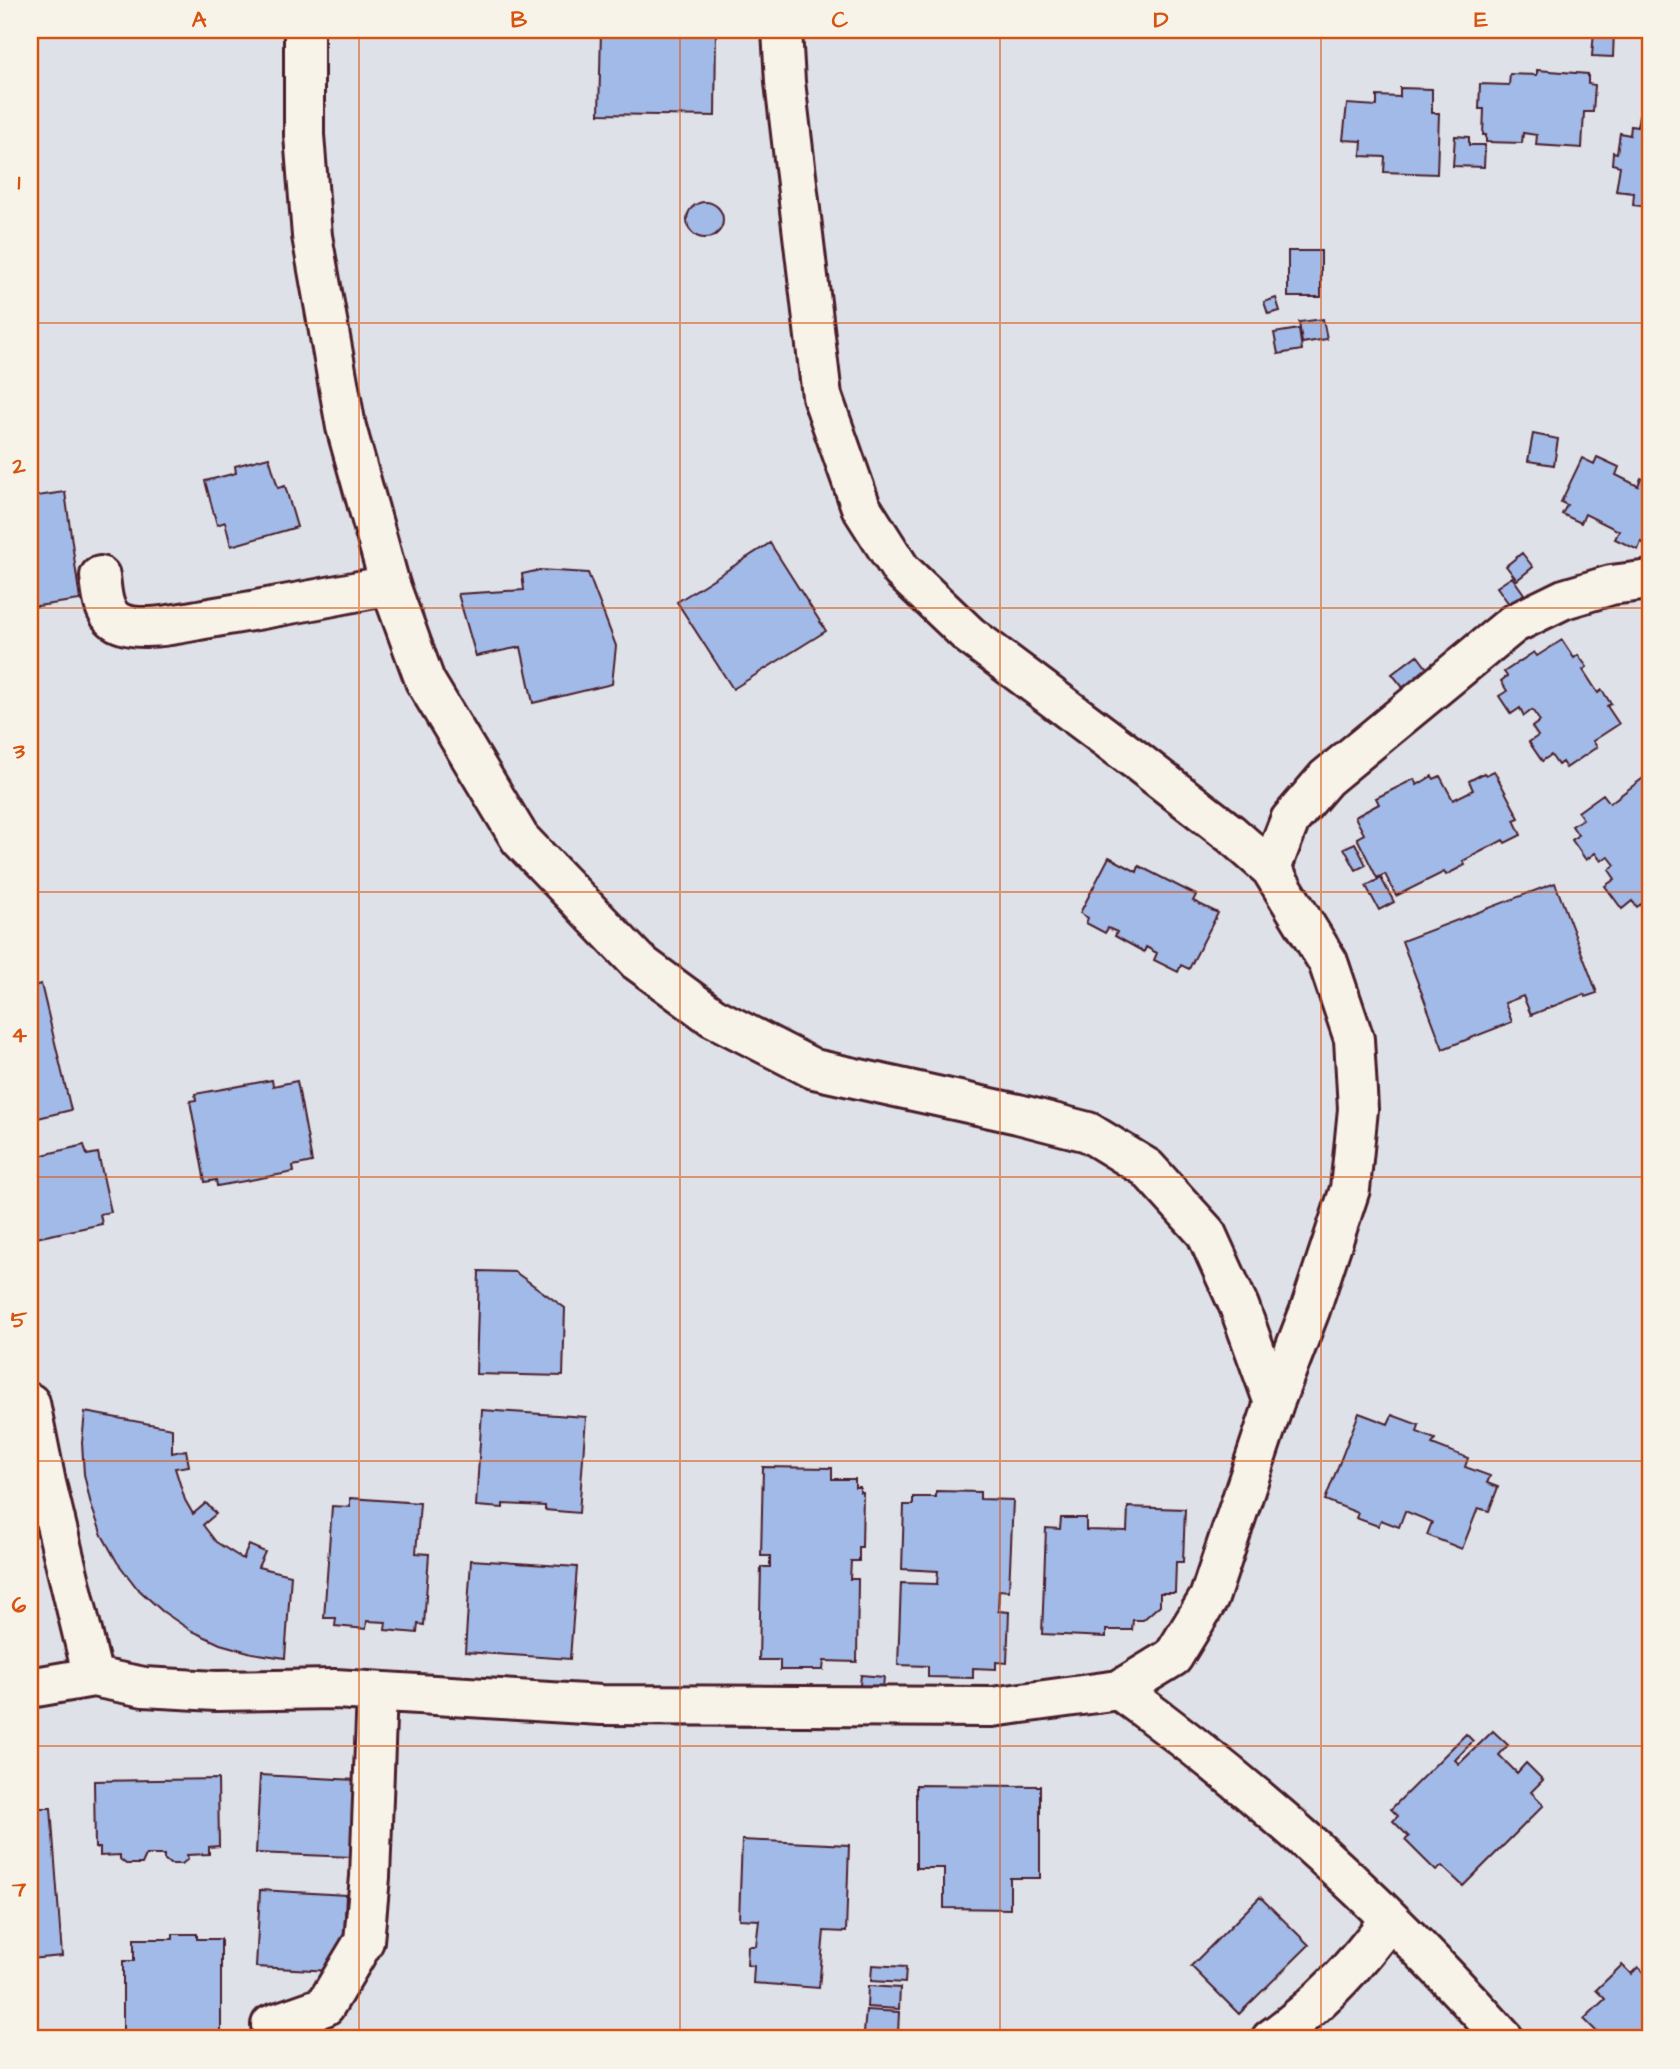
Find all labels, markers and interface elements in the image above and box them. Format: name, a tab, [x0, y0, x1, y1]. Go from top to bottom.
text: A	[192, 4, 207, 36]
text: B	[511, 4, 528, 36]
text: C	[832, 4, 849, 36]
text: D	[1154, 4, 1169, 36]
text: E	[1474, 4, 1488, 36]
text: 1	[18, 166, 21, 198]
text: 2	[11, 450, 26, 482]
text: 3	[12, 735, 25, 767]
text: 4	[11, 1019, 27, 1051]
text: 5	[11, 1304, 28, 1336]
text: 6	[12, 1589, 27, 1621]
text: 7	[11, 1873, 27, 1905]

